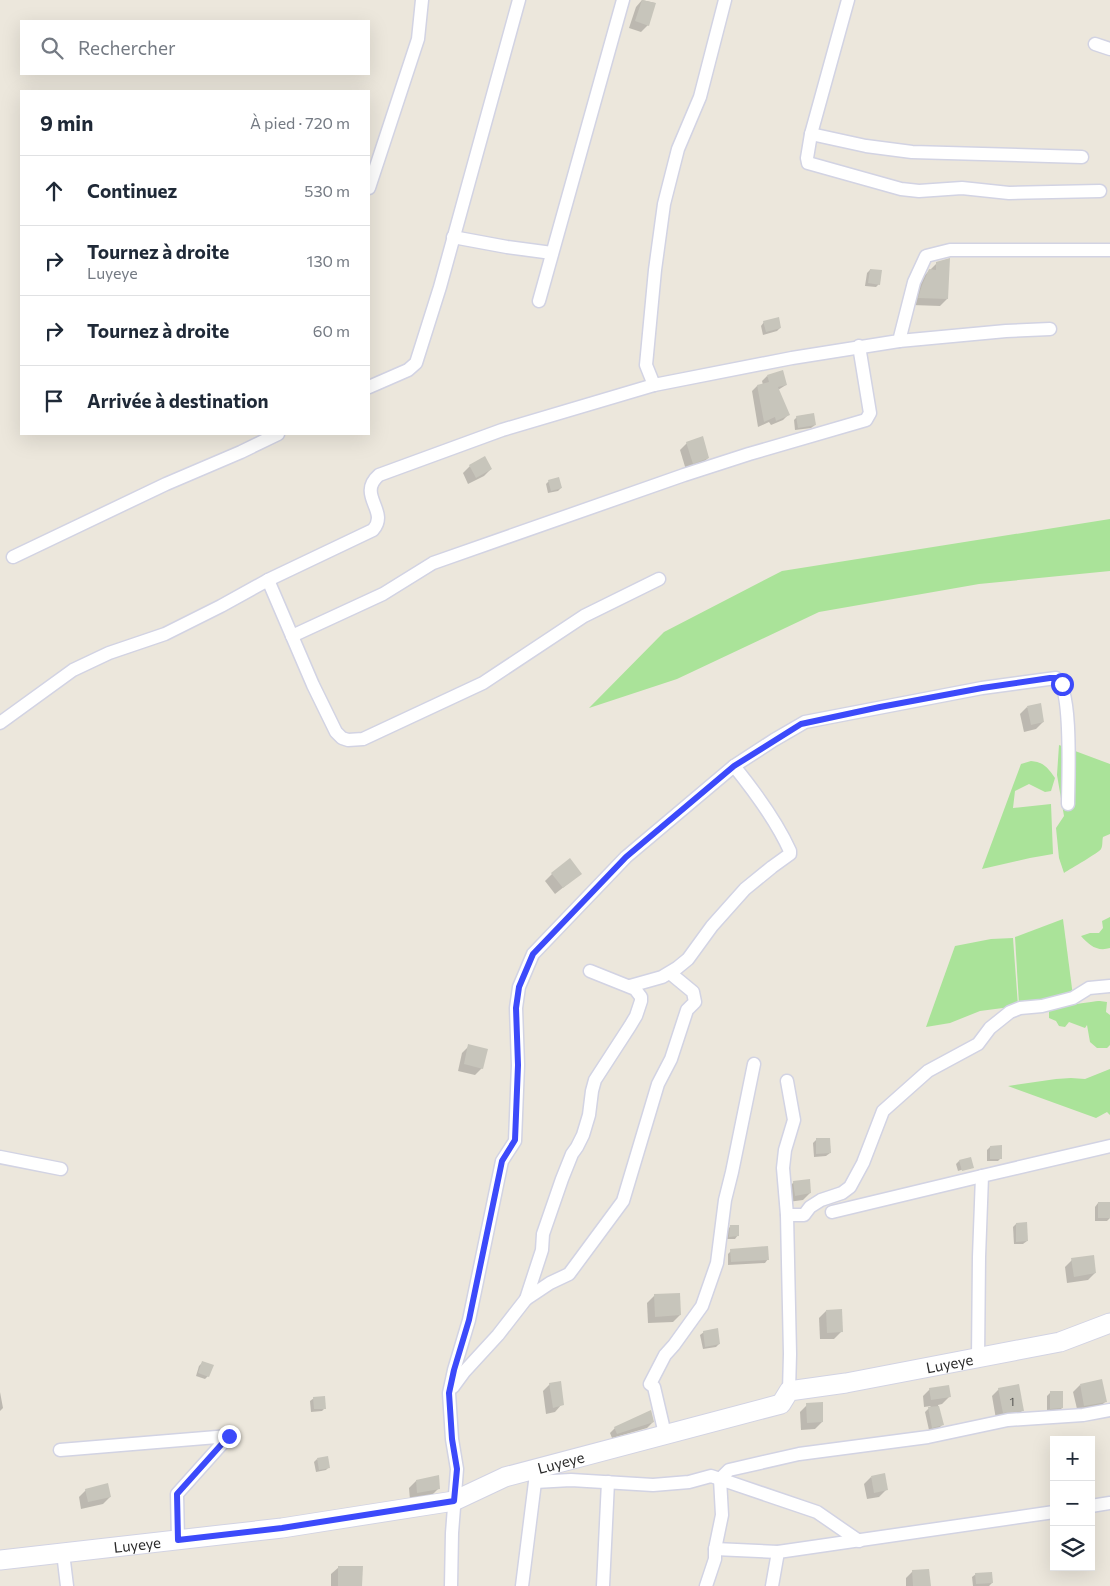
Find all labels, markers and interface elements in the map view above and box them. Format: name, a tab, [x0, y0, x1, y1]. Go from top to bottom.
search box	[20, 20, 370, 75]
icon: search	[38, 34, 66, 62]
text: Rechercher	[78, 36, 176, 59]
text: 9 min	[40, 110, 93, 135]
text: À pied · 720 m	[250, 113, 350, 132]
icon: ahead	[40, 177, 68, 205]
text: Continuez	[87, 179, 177, 202]
text: 530 m	[304, 181, 350, 200]
text: Tournez à droite	[87, 240, 229, 263]
icon: right	[40, 247, 68, 275]
text: 130 m	[307, 251, 350, 270]
text: Luyeye	[87, 263, 138, 282]
icon: right	[40, 317, 68, 345]
text: Tournez à droite	[87, 319, 229, 342]
text: 60 m	[313, 321, 350, 340]
icon: arrive	[40, 387, 68, 415]
text: Arrivée à destination	[87, 389, 269, 412]
route start	[1051, 673, 1074, 696]
street label: Luyeye	[924, 1350, 975, 1376]
house number: 1	[1009, 1394, 1015, 1408]
route end	[218, 1425, 241, 1448]
map controls	[1050, 1436, 1095, 1571]
button: +	[1050, 1436, 1095, 1481]
street label: Luyeye	[535, 1447, 586, 1477]
button: −	[1050, 1481, 1095, 1526]
button: layers	[1050, 1526, 1095, 1571]
street label: Luyeye	[112, 1533, 162, 1556]

